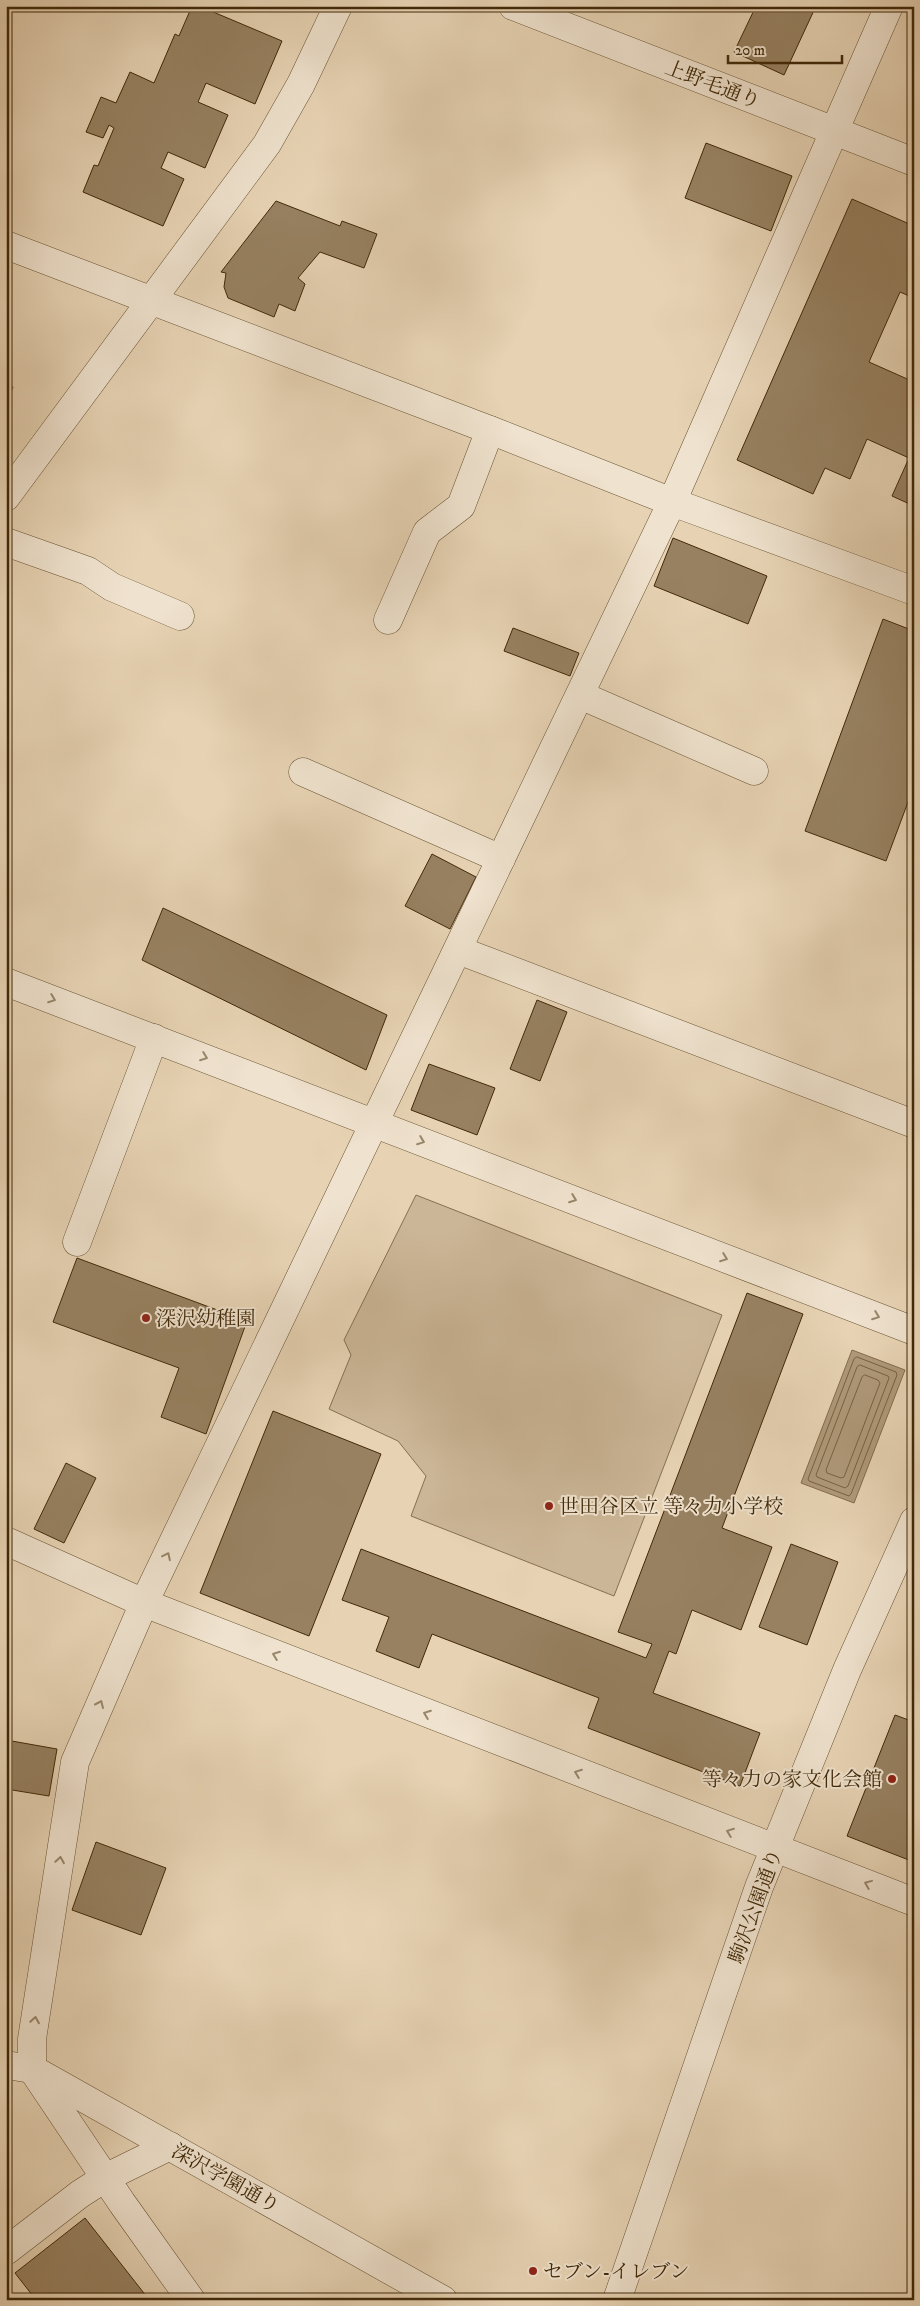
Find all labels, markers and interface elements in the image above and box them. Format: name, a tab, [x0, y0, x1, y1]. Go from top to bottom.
scale bar	[728, 32, 841, 64]
text: 20 m	[735, 41, 765, 60]
street label: 上野毛通り	[661, 56, 764, 115]
one-way arrow	[47, 993, 56, 1004]
one-way arrow	[199, 1052, 207, 1062]
one-way arrow	[416, 1135, 425, 1145]
one-way arrow	[568, 1193, 576, 1203]
one-way arrow	[719, 1252, 728, 1262]
place label: 深沢幼稚園	[156, 1307, 256, 1332]
one-way arrow	[871, 1310, 880, 1320]
marker: 深沢幼稚園	[140, 1312, 152, 1324]
place label: 世田谷区立 等々力小学校	[559, 1495, 783, 1520]
marker: 世田谷区立 等々力小学校	[543, 1500, 555, 1512]
one-way arrow	[161, 1552, 171, 1561]
one-way arrow	[272, 1650, 281, 1661]
one-way arrow	[94, 1700, 105, 1709]
one-way arrow	[423, 1710, 432, 1720]
place label: 等々力の家文化会館	[702, 1768, 882, 1793]
one-way arrow	[575, 1769, 583, 1779]
marker: 等々力の家文化会館	[886, 1773, 898, 1785]
one-way arrow	[726, 1828, 735, 1838]
street label: 駒沢公園通り	[724, 1846, 789, 1967]
one-way arrow	[54, 1855, 64, 1864]
one-way arrow	[865, 1880, 873, 1890]
one-way arrow	[29, 2016, 40, 2024]
street label: 深沢学園通り	[167, 2139, 284, 2219]
place label: セブン-イレブン	[543, 2260, 690, 2285]
marker: セブン-イレブン	[527, 2265, 539, 2277]

